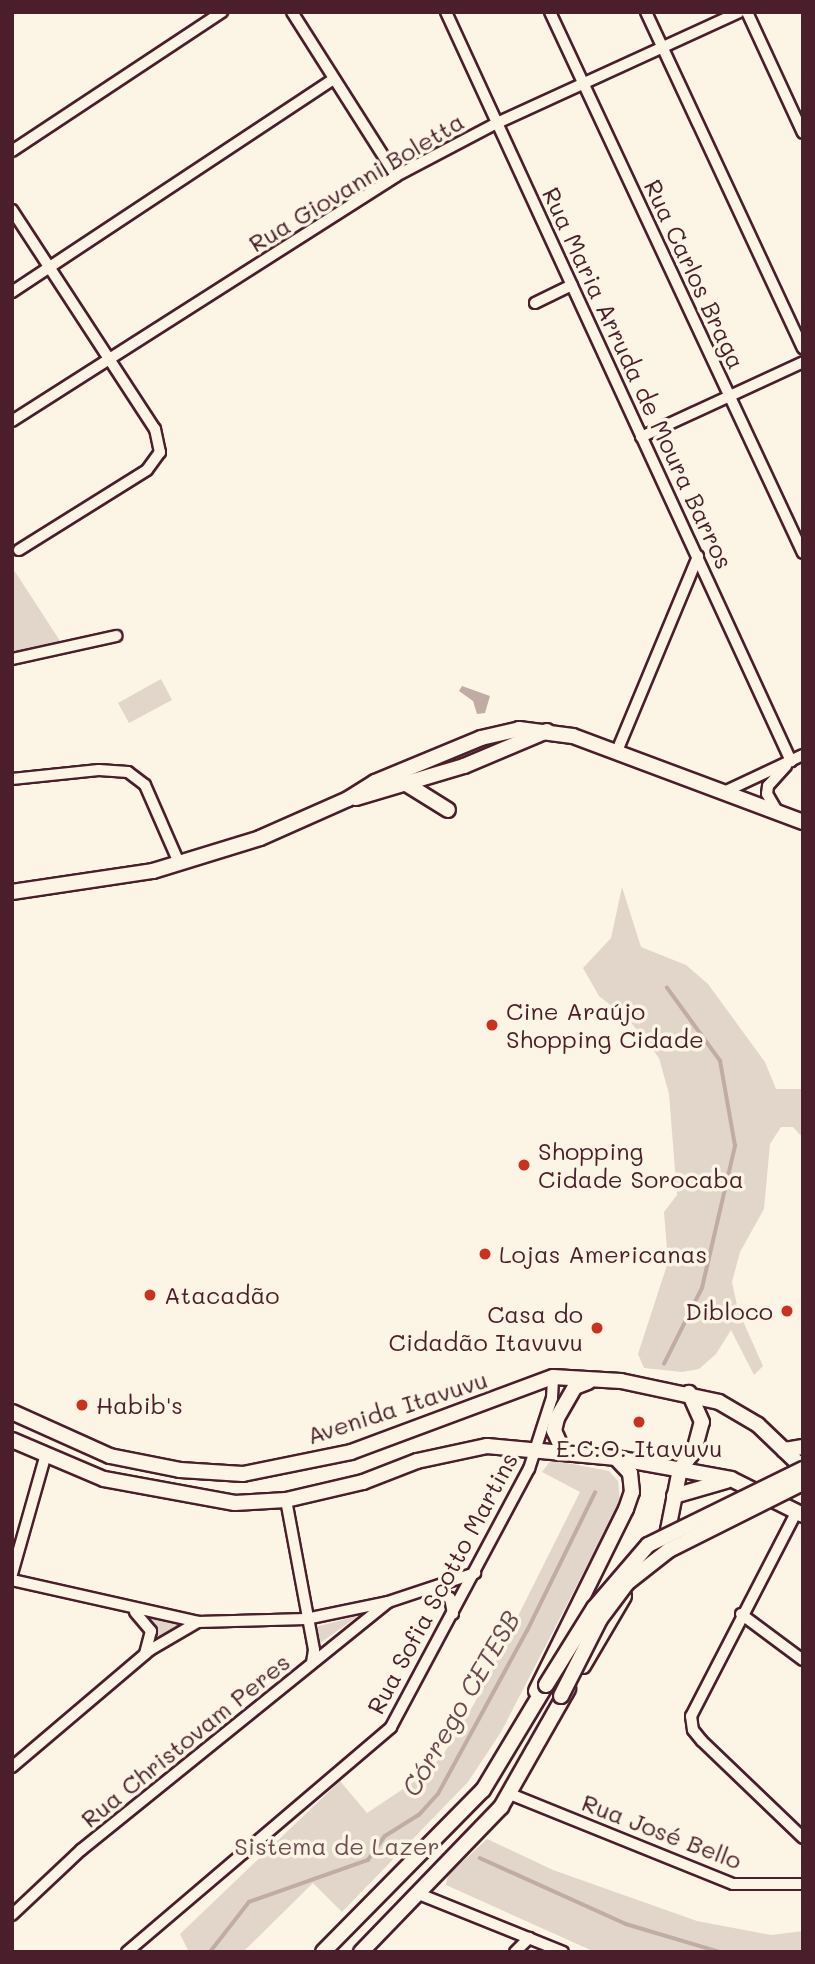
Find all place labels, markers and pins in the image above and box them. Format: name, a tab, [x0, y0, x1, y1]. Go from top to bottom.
place label: Cine Araújo Shopping Cidade	[506, 997, 704, 1053]
marker: Cine Araújo Shopping Cidade	[484, 1017, 500, 1033]
place label: Shopping Cidade Sorocaba	[538, 1137, 744, 1193]
marker: Shopping Cidade Sorocaba	[516, 1157, 532, 1173]
place label: Lojas Americanas	[499, 1240, 707, 1268]
marker: Lojas Americanas	[477, 1246, 493, 1262]
place label: Atacadão	[164, 1281, 280, 1309]
marker: Atacadão	[142, 1287, 158, 1303]
place label: Dibloco	[685, 1297, 773, 1325]
place label: Casa do Cidadão Itavuvu	[389, 1300, 583, 1356]
marker: Dibloco	[779, 1303, 795, 1319]
marker: Casa do Cidadão Itavuvu	[589, 1320, 605, 1336]
place label: Habib's	[96, 1391, 183, 1419]
marker: Habib's	[74, 1397, 90, 1413]
marker: E.C.O. Itavuvu	[631, 1414, 647, 1430]
place label: E.C.O. Itavuvu	[556, 1434, 722, 1462]

